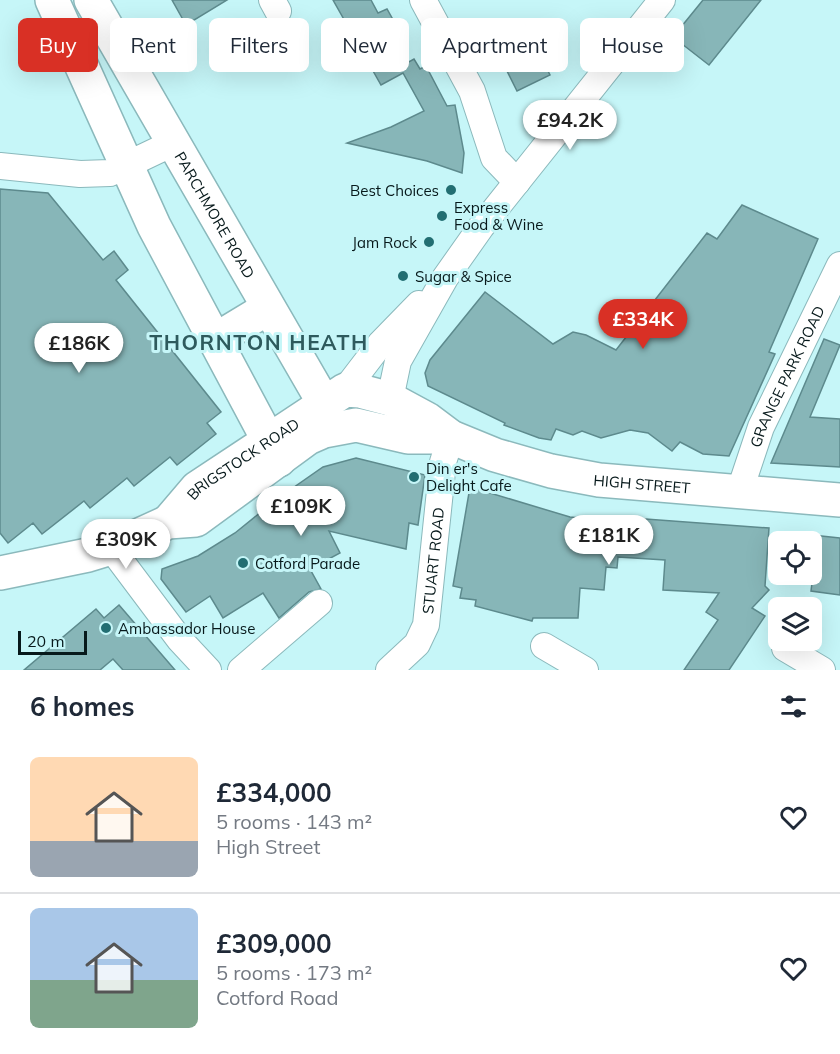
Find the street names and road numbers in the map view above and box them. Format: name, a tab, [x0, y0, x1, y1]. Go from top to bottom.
street label: PARCHMORE ROAD	[171, 148, 259, 282]
street label: GRANGE PARK ROAD	[745, 302, 828, 450]
street label: BRIGSTOCK ROAD	[182, 414, 303, 503]
street label: HIGH STREET	[593, 470, 691, 497]
street label: STUART ROAD	[418, 506, 448, 615]

